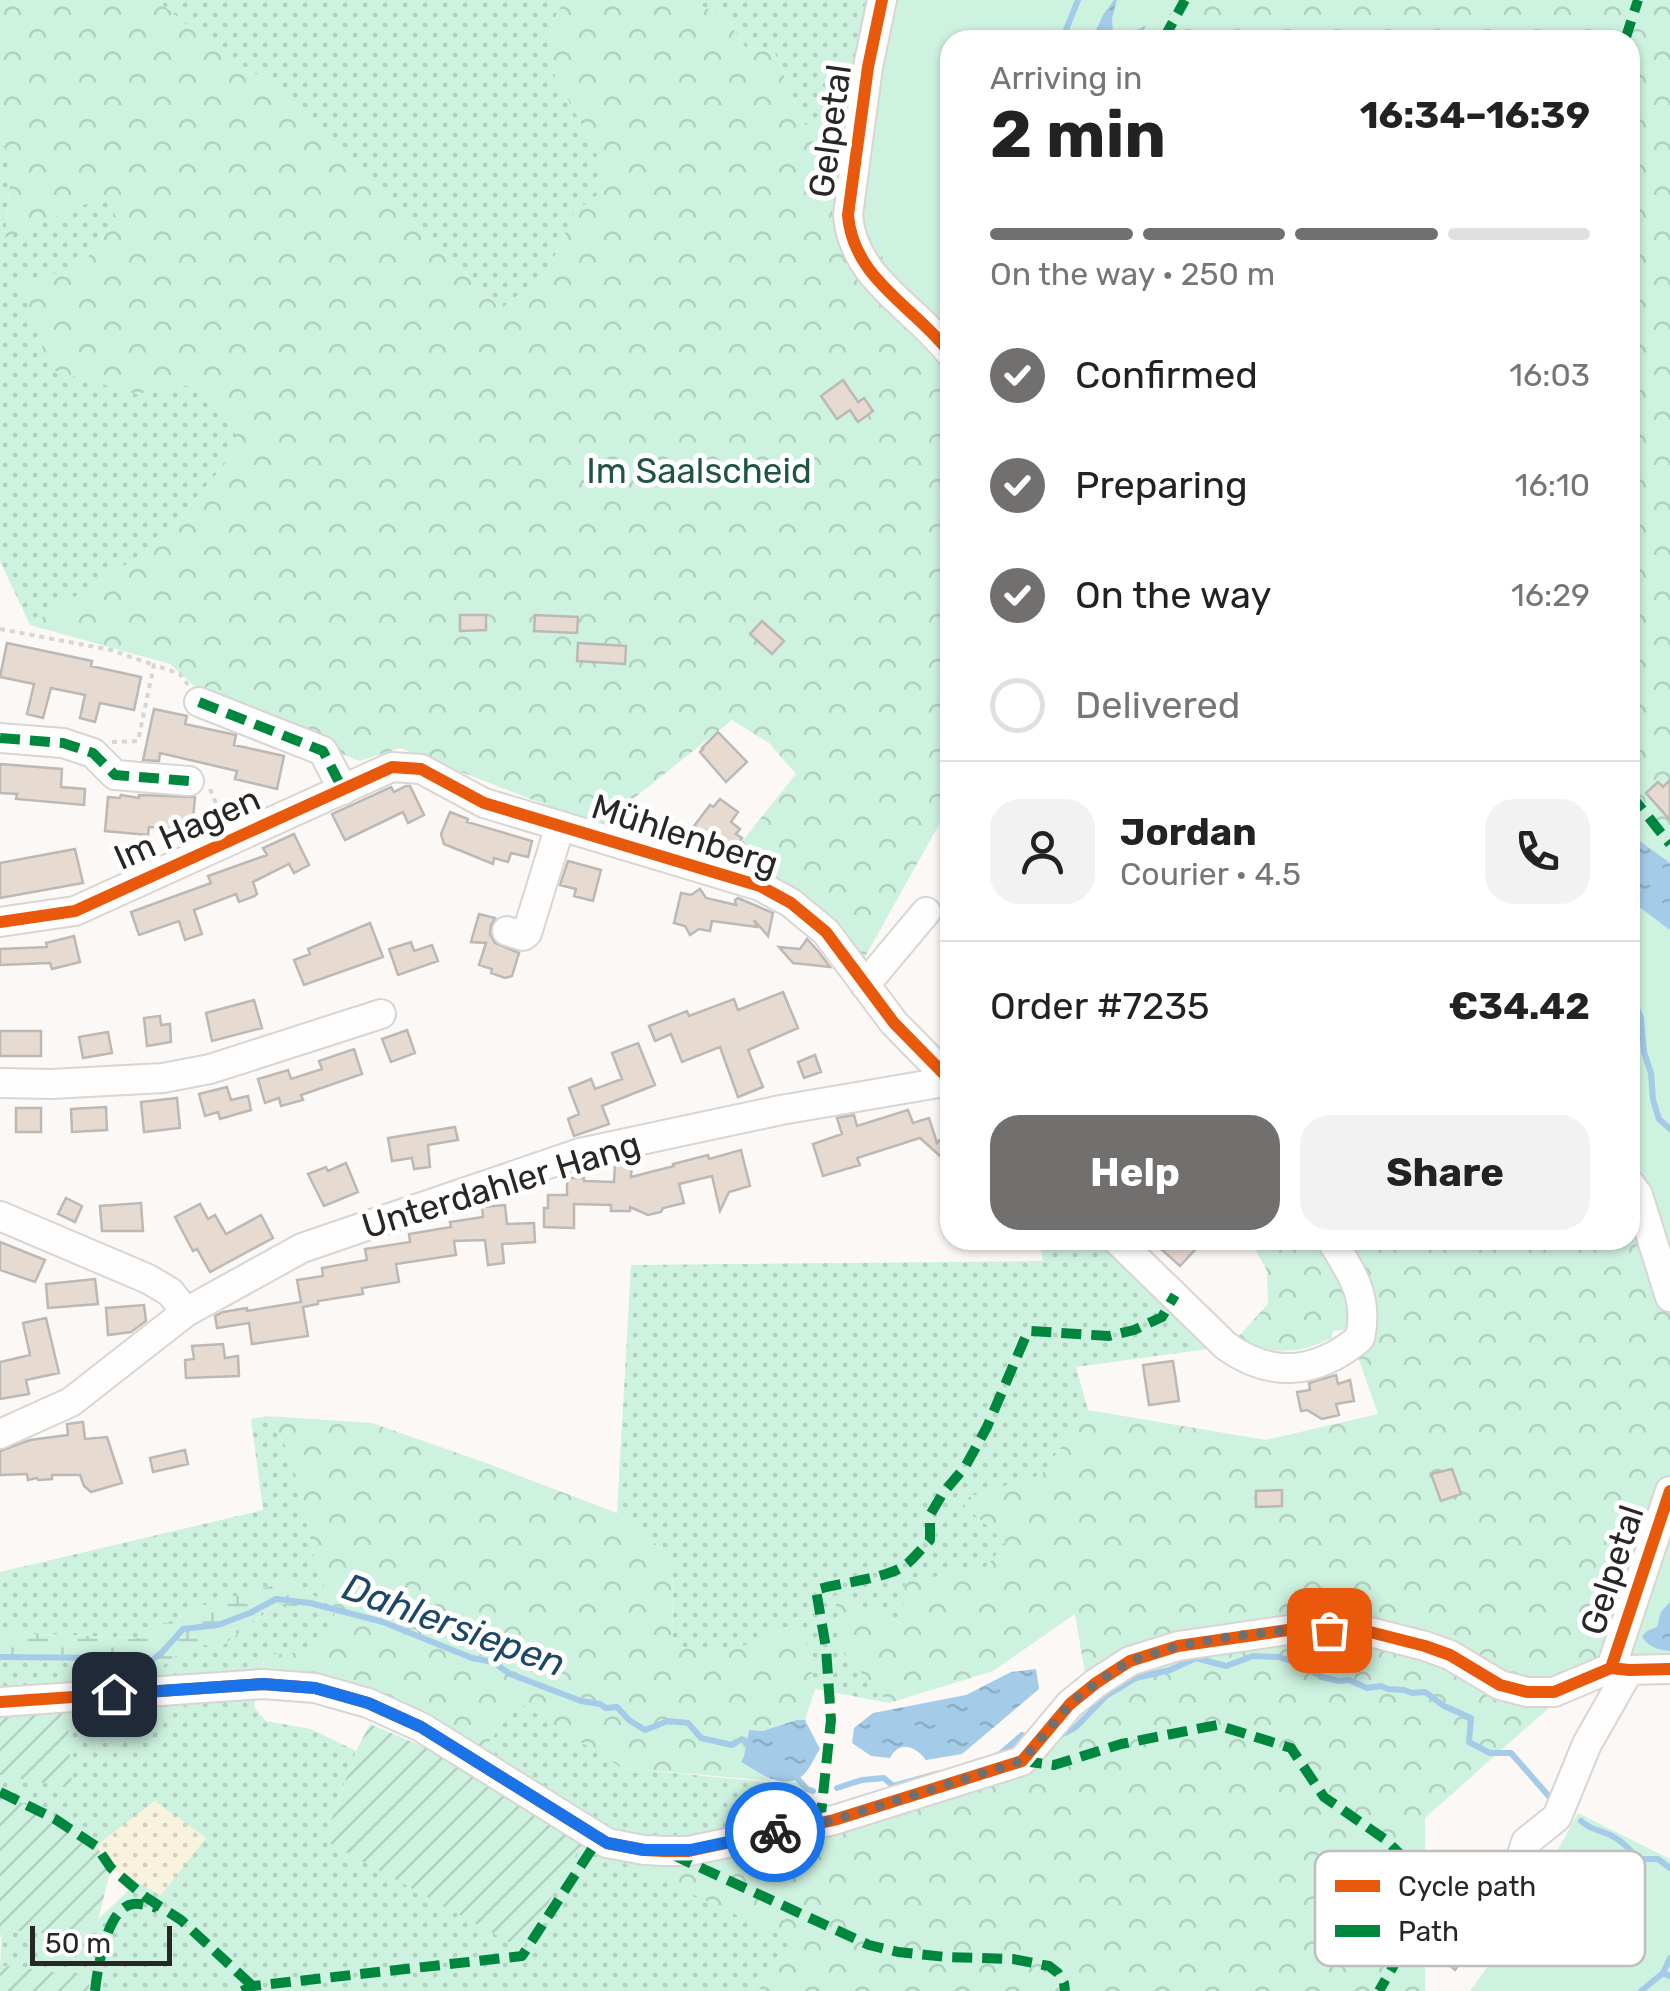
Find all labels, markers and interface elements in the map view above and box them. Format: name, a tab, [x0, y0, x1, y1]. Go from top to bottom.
text: Arriving in	[990, 59, 1142, 97]
street label: Gelpetal	[800, 62, 860, 200]
text: 16:34–16:39	[1360, 92, 1590, 138]
text: 2 min	[990, 96, 1166, 173]
text: On the way · 250 m	[990, 255, 1275, 293]
icon: check	[990, 348, 1045, 403]
text: Confirmed	[1075, 352, 1258, 398]
text: 16:03	[1509, 356, 1590, 394]
park label: Im Saalscheid	[586, 450, 812, 492]
icon: check	[990, 458, 1045, 513]
text: Preparing	[1075, 462, 1248, 508]
text: 16:10	[1515, 466, 1590, 504]
icon: check	[990, 568, 1045, 623]
text: On the way	[1075, 572, 1271, 618]
text: 16:29	[1511, 576, 1590, 614]
text: Delivered	[1075, 682, 1240, 728]
street label: Im Hagen	[108, 777, 266, 879]
street label: Mühlenberg	[586, 785, 784, 885]
button: person	[990, 799, 1095, 904]
button: phone	[1485, 799, 1590, 904]
text: Jordan	[1120, 809, 1257, 855]
text: Courier · 4.5	[1120, 855, 1301, 893]
text: Order #7235	[990, 983, 1210, 1029]
text: €34.42	[1448, 983, 1590, 1029]
button: Help	[990, 1115, 1280, 1230]
button: Share	[1300, 1115, 1590, 1230]
street label: Unterdahler Hang	[357, 1123, 645, 1247]
street label: Gelpetal	[1571, 1500, 1653, 1640]
water label: Dahlersiepen	[337, 1564, 571, 1686]
pin	[1287, 1588, 1372, 1673]
icon: bag	[1302, 1603, 1357, 1658]
pin	[72, 1652, 157, 1737]
icon: home	[87, 1667, 142, 1722]
courier	[725, 1782, 825, 1882]
icon: bike	[748, 1805, 803, 1860]
legend	[1315, 1851, 1645, 1966]
text: Cycle path	[1398, 1870, 1536, 1903]
text: Path	[1398, 1915, 1459, 1948]
scale bar	[30, 1921, 172, 1966]
text: 50 m	[45, 1927, 111, 1960]

